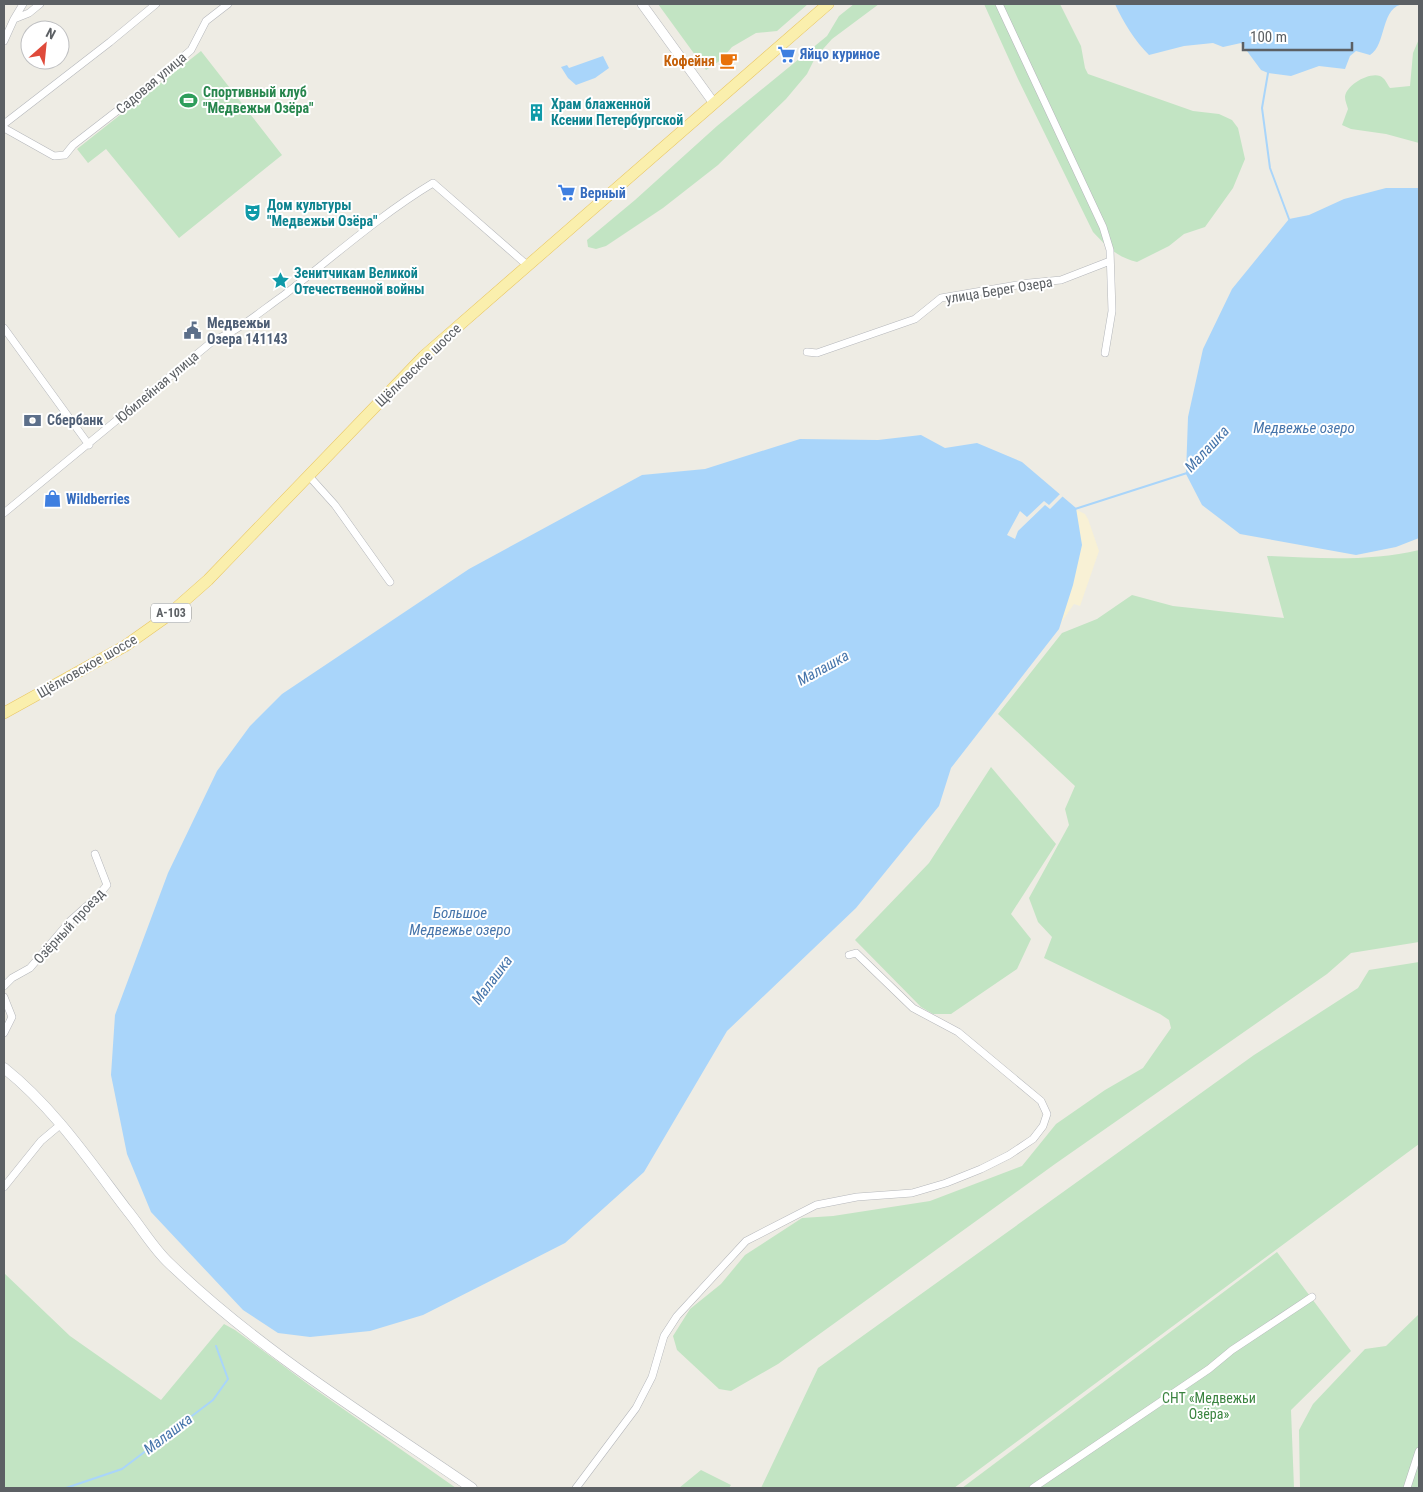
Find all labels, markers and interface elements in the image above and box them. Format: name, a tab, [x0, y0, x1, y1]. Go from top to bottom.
north arrow	[20, 20, 70, 70]
scale bar	[1243, 20, 1352, 52]
text: N	[43, 24, 58, 42]
text: 100 m	[1250, 28, 1287, 46]
supermarket icon: Яйцо куриное	[776, 44, 796, 64]
place label: Яйцо куриное	[799, 46, 880, 62]
street label: Садовая улица	[113, 49, 189, 117]
cafe icon: Кофейня	[719, 51, 739, 71]
place label: Кофейня	[664, 53, 715, 69]
place label: Спортивный клуб "Медвежьи Озёра"	[203, 84, 314, 116]
sports icon: Спортивный клуб "Медвежьи Озёра"	[179, 90, 199, 110]
place label: Храм блаженной Ксении Петербургской	[551, 96, 683, 128]
building icon: Храм блаженной Ксении Петербургской	[527, 102, 547, 122]
supermarket icon: Верный	[556, 183, 576, 203]
place label: Верный	[580, 185, 626, 201]
place label: Дом культуры "Медвежьи Озёра"	[267, 197, 378, 229]
theatre icon: Дом культуры "Медвежьи Озёра"	[243, 203, 263, 223]
place label: Зенитчикам Великой Отечественной войны	[294, 265, 424, 297]
place icon: Зенитчикам Великой Отечественной войны	[270, 271, 290, 291]
street label: улица Берег Озера	[944, 274, 1054, 306]
place label: Медвежьи Озера 141143	[207, 315, 288, 347]
street label: Щёлковское шоссе	[372, 320, 464, 410]
public building icon: Медвежьи Озера 141143	[183, 321, 203, 341]
street label: Юбилейная улица	[112, 348, 202, 426]
bank icon: Сбербанк	[23, 410, 43, 430]
place label: Сбербанк	[47, 412, 103, 428]
water label: Медвежье озеро	[1253, 419, 1355, 437]
water label: Малашка	[1181, 422, 1233, 476]
shop icon: Wildberries	[42, 489, 62, 509]
place label: Wildberries	[66, 491, 130, 507]
road number: А-103	[151, 604, 191, 622]
street label: Щёлковское шоссе	[34, 631, 140, 701]
water label: Малашка	[794, 646, 852, 690]
street label: Озёрный проезд	[30, 885, 108, 967]
water label: Большое Медвежье озеро	[409, 904, 511, 939]
water label: Малашка	[468, 952, 516, 1008]
park label: СНТ «Медвежьи Озёра»	[1162, 1390, 1256, 1422]
water label: Малашка	[140, 1410, 196, 1458]

